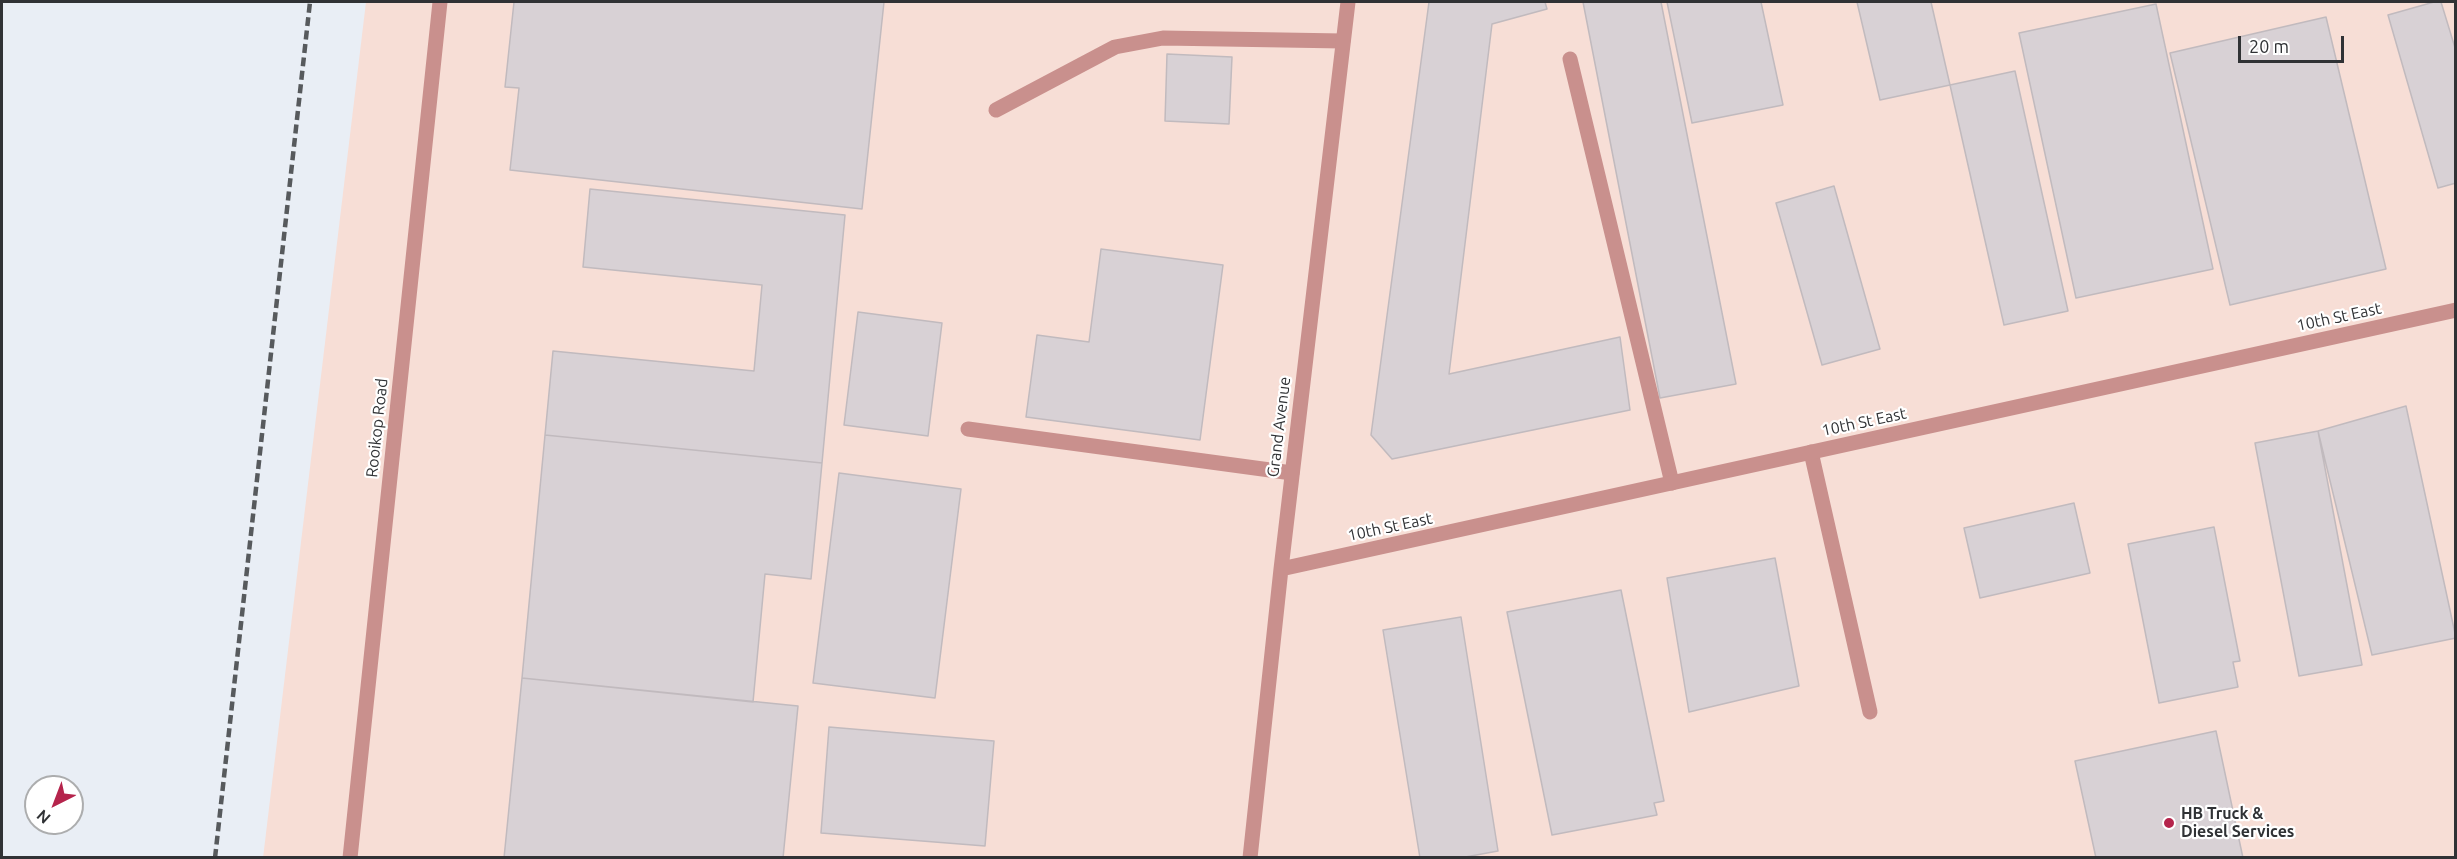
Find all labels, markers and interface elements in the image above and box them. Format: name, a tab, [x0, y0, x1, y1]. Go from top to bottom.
scale bar	[2241, 24, 2348, 62]
text: 20 m	[2249, 36, 2289, 56]
street label: 10th St East	[2295, 299, 2383, 335]
street label: Grand Avenue	[1263, 376, 1295, 478]
street label: Rooikop Road	[362, 377, 392, 479]
street label: 10th St East	[1820, 404, 1908, 440]
street label: 10th St East	[1346, 509, 1434, 545]
north arrow	[24, 775, 84, 835]
place label: HB Truck & Diesel Services	[2181, 804, 2294, 842]
text: N	[33, 806, 54, 828]
marker: HB Truck & Diesel Services	[2162, 816, 2176, 830]

